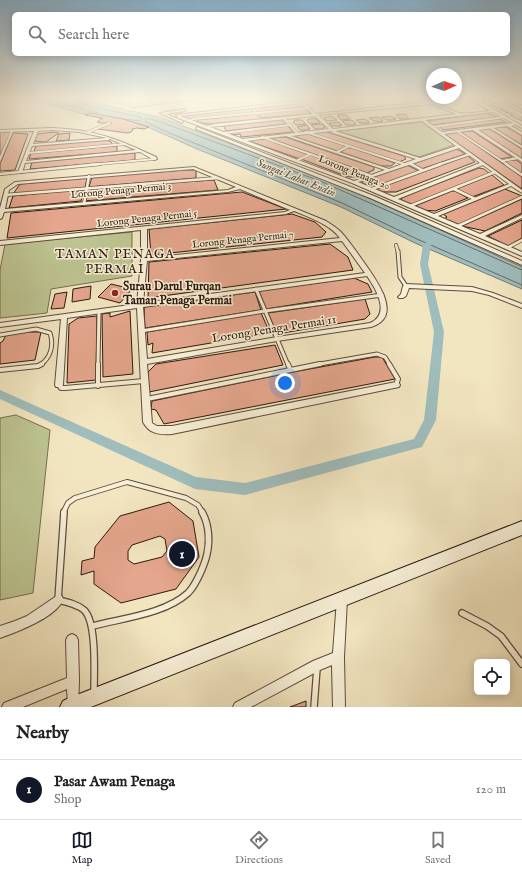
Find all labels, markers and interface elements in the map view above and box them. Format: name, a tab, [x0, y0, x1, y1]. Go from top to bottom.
search box	[12, 12, 510, 56]
icon: search	[26, 23, 48, 45]
text: Search here	[58, 25, 129, 44]
north arrow	[426, 68, 462, 104]
street label: Lorong Penaga 20	[316, 153, 392, 193]
water label: Sungai Lahar Endin	[254, 156, 338, 201]
street label: Lorong Penaga Permai 3	[70, 180, 172, 202]
street label: Lorong Penaga Permai 5	[96, 207, 198, 231]
street label: Lorong Penaga Permai 7	[192, 228, 295, 252]
district label: TAMAN PENAGA PERMAI	[55, 246, 175, 278]
place label: Surau Darul Furqan Taman Penaga Permai	[122, 279, 233, 309]
marker: Surau Darul Furqan Taman Penaga Permai	[110, 288, 120, 298]
street label: Lorong Penaga Permai 11	[211, 312, 337, 346]
your location	[275, 373, 295, 393]
pin: 1	[169, 539, 195, 569]
map controls	[474, 659, 510, 695]
button: locate	[474, 659, 510, 695]
text: Nearby	[16, 723, 69, 744]
text: Pasar Awam Penaga	[54, 772, 175, 791]
text: 1	[27, 781, 31, 798]
text: 120 m	[476, 781, 506, 798]
text: Shop	[54, 791, 82, 808]
tab: Map	[71, 829, 93, 867]
tab: Directions	[235, 829, 283, 867]
tab: Saved	[425, 829, 451, 867]

